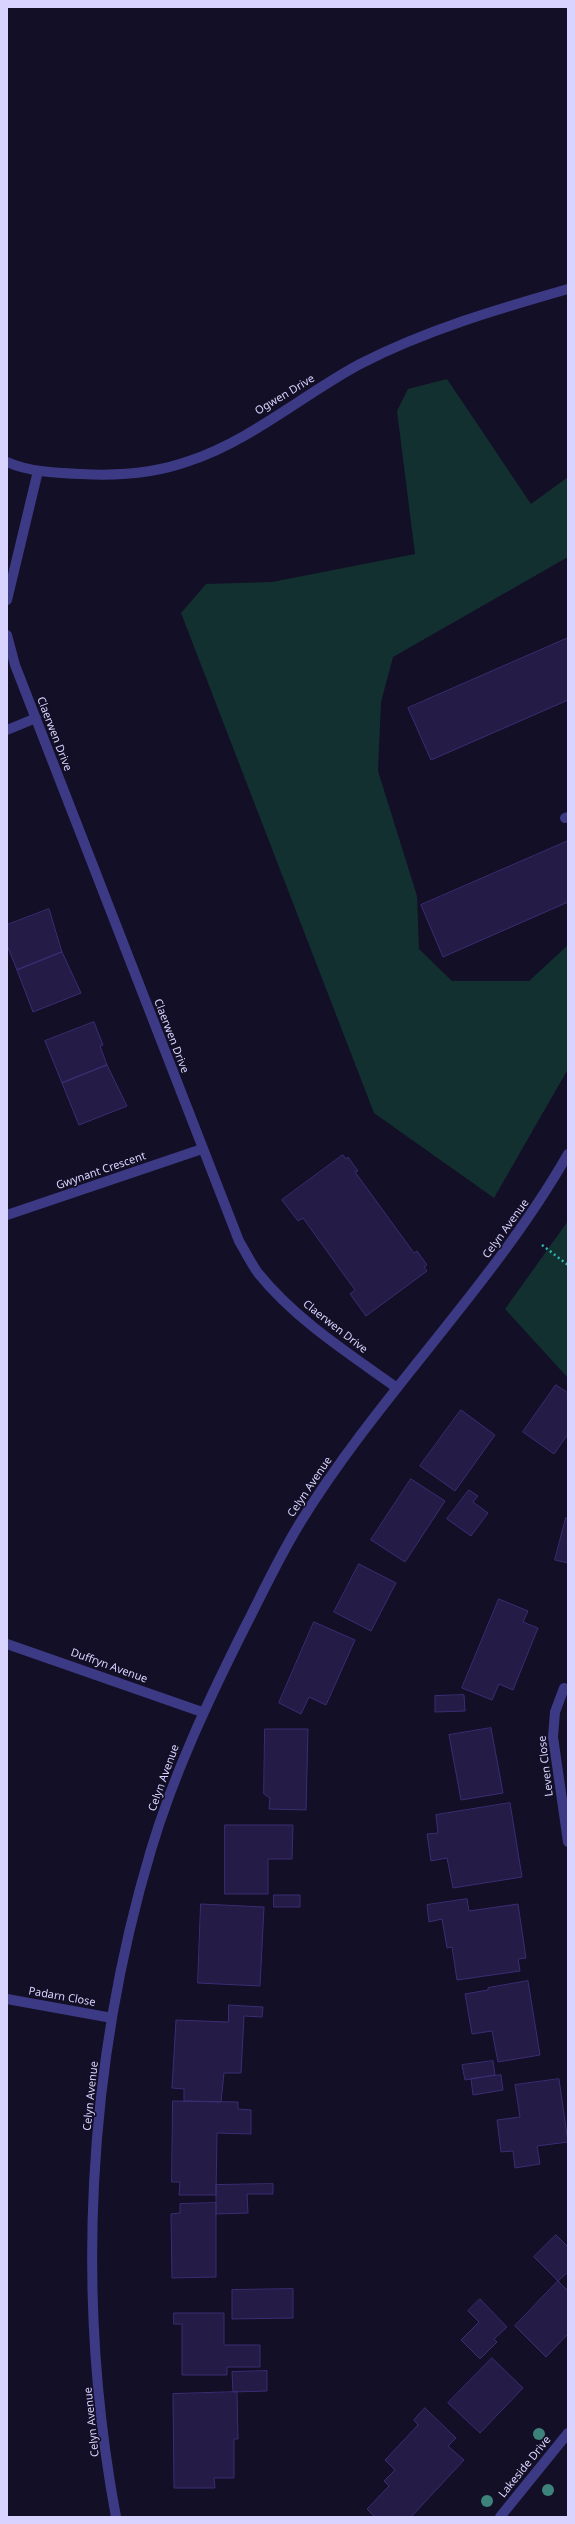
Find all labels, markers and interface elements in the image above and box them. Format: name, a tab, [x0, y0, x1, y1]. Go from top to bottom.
street label: Ogwen Drive	[253, 372, 317, 418]
street label: Claerwen Drive	[34, 695, 74, 773]
street label: Claerwen Drive	[151, 997, 191, 1075]
street label: Gwynant Crescent	[54, 1149, 148, 1193]
street label: Celyn Avenue	[480, 1197, 532, 1261]
street label: Claerwen Drive	[300, 1298, 370, 1356]
street label: Celyn Avenue	[285, 1454, 335, 1520]
street label: Duffryn Avenue	[69, 1646, 149, 1686]
street label: Leven Close	[536, 1735, 556, 1797]
street label: Celyn Avenue	[146, 1743, 182, 1813]
street label: Padarn Close	[27, 1985, 97, 2009]
street label: Celyn Avenue	[81, 2061, 101, 2131]
street label: Celyn Avenue	[82, 2387, 102, 2457]
street label: Lakeside Drive	[496, 2434, 554, 2500]

